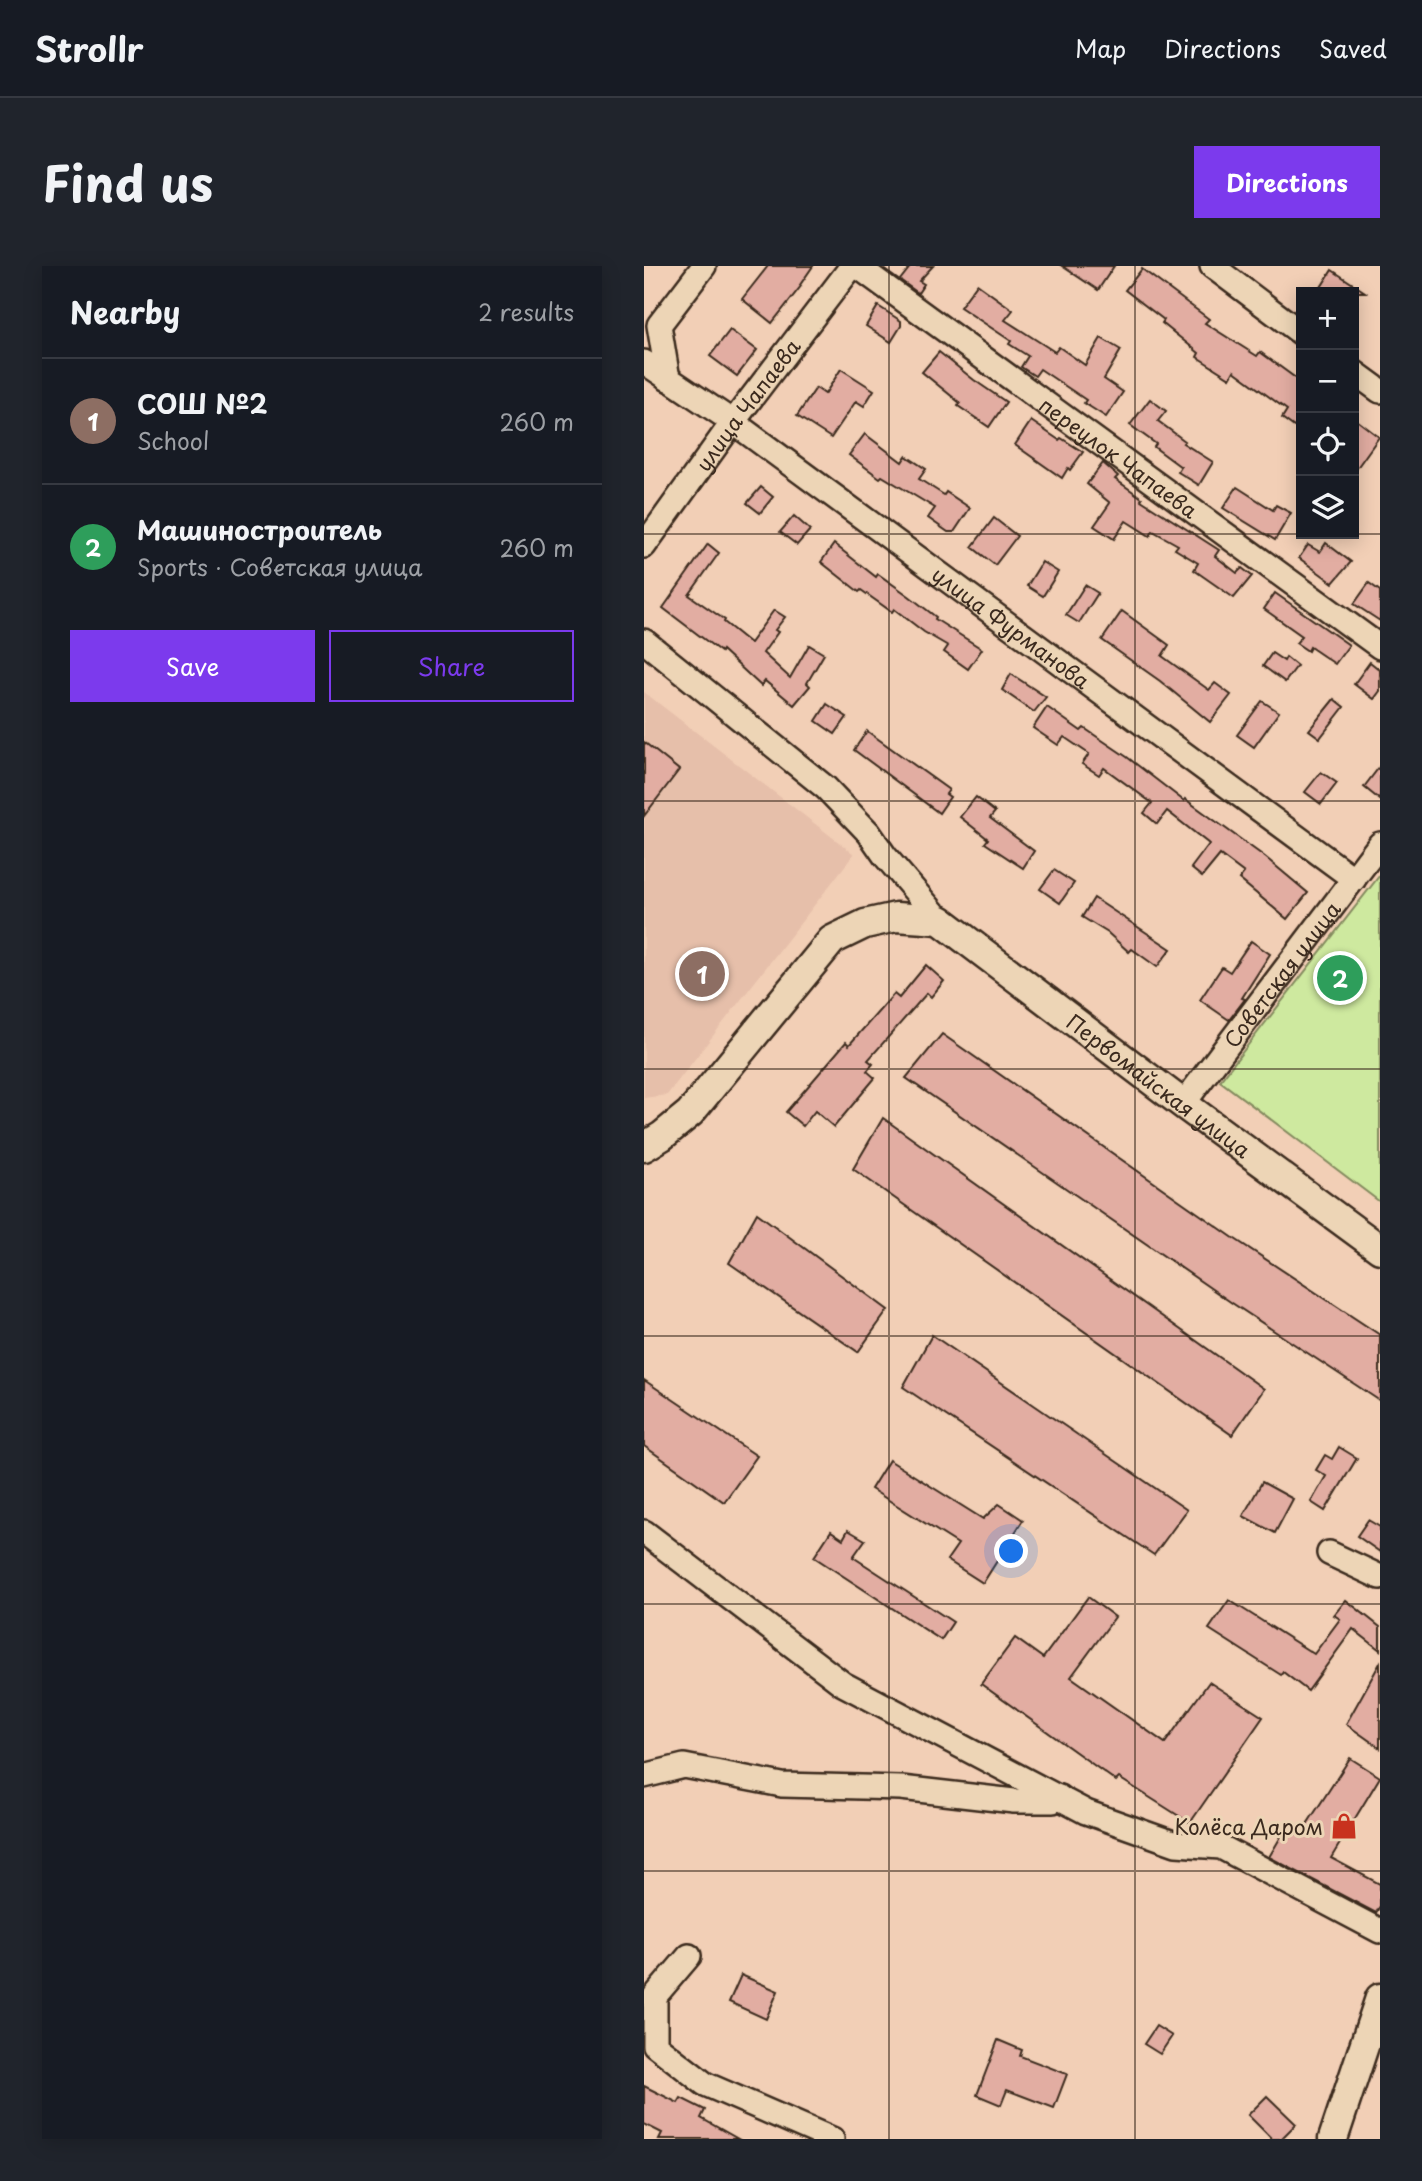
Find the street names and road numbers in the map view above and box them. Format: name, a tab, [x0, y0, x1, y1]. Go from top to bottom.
street label: улица Чапаева	[687, 332, 807, 478]
street label: переулок Чапаева	[1033, 388, 1205, 525]
street label: улица Фурманова	[926, 558, 1097, 696]
street label: Советская улица	[1215, 894, 1348, 1054]
street label: Первомайская улица	[1060, 1006, 1258, 1165]

